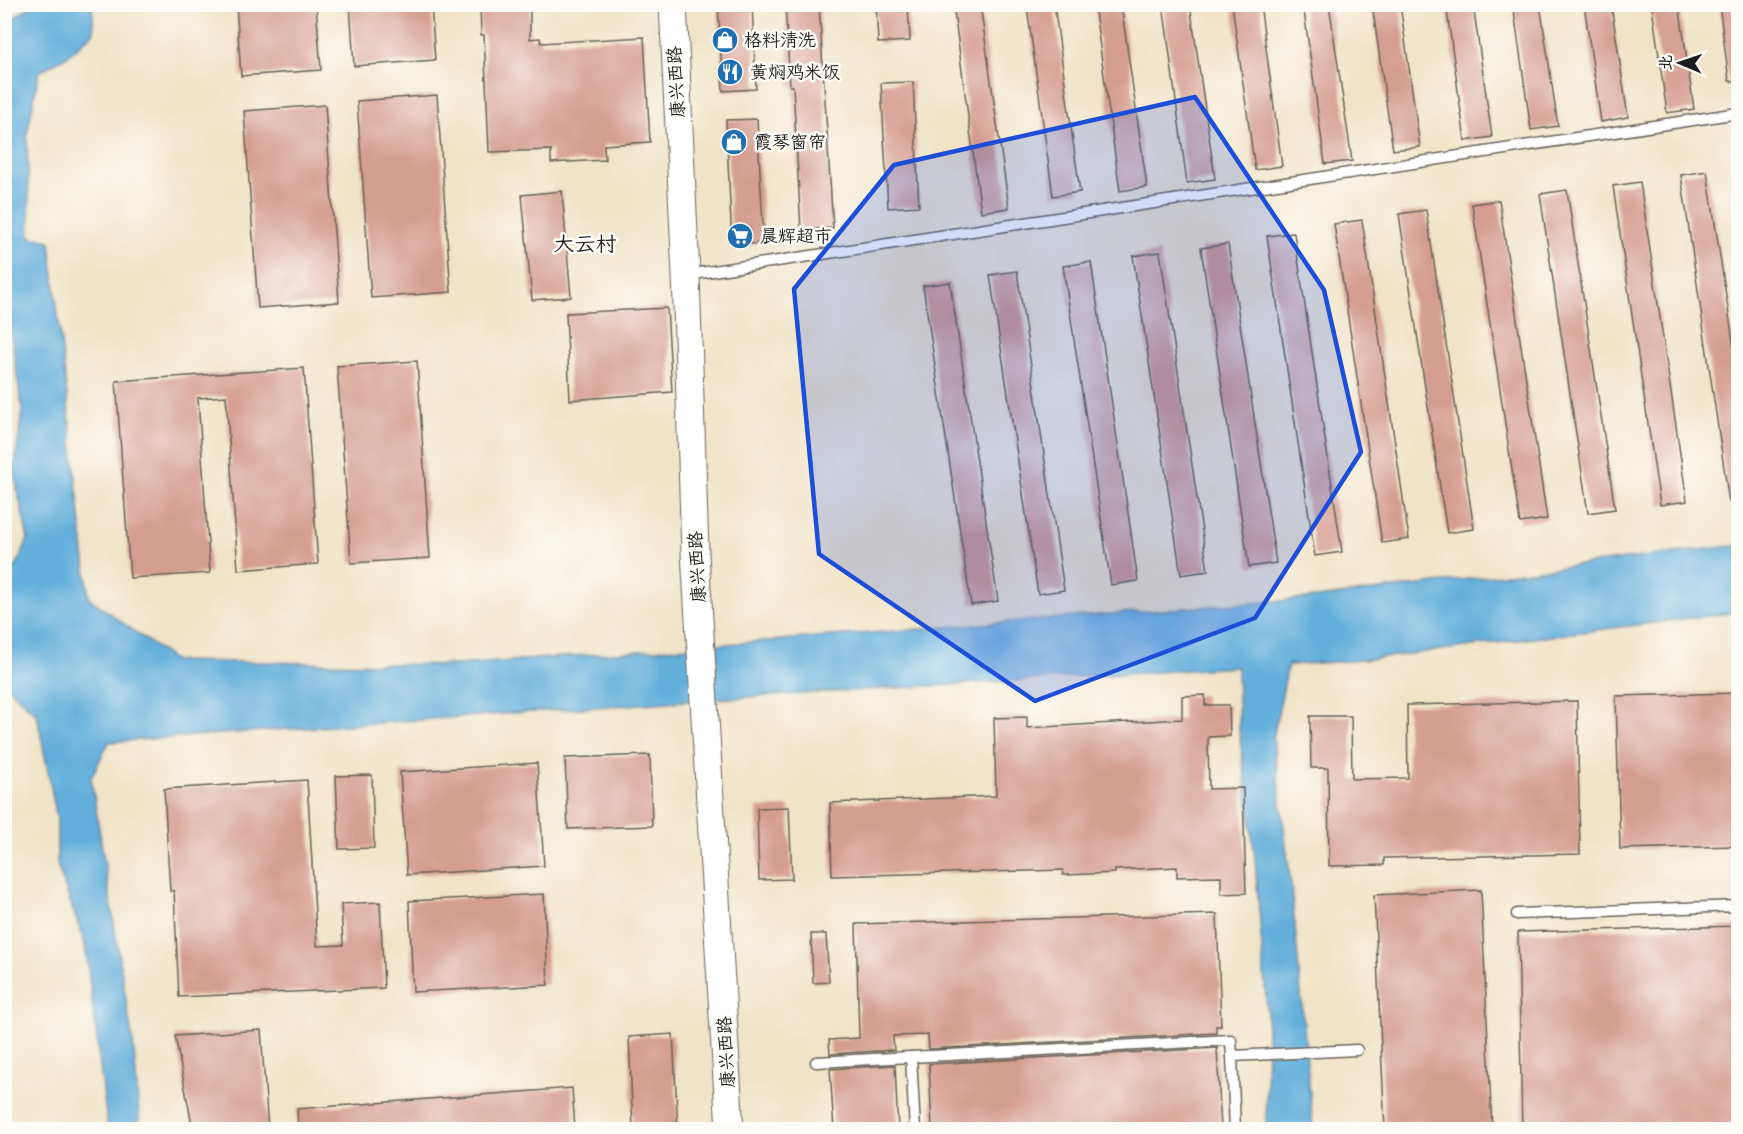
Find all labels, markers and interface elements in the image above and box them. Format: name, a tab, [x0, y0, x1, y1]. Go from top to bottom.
shop icon: 格料清洗	[710, 25, 740, 55]
place label: 格料清洗	[744, 30, 816, 55]
north arrow	[1650, 33, 1710, 93]
street label: 康兴西路	[664, 45, 693, 118]
text: 北	[1656, 54, 1679, 71]
restaurant icon: 黄焖鸡米饭	[715, 57, 745, 87]
place label: 黄焖鸡米饭	[750, 62, 840, 87]
shop icon: 霞琴窗帘	[719, 127, 749, 157]
place label: 霞琴窗帘	[754, 132, 826, 157]
supermarket icon: 晨辉超市	[725, 221, 755, 251]
place label: 晨辉超市	[760, 226, 832, 251]
district label: 大云村	[554, 232, 617, 262]
street label: 康兴西路	[685, 530, 714, 603]
street label: 康兴西路	[714, 1015, 743, 1088]

